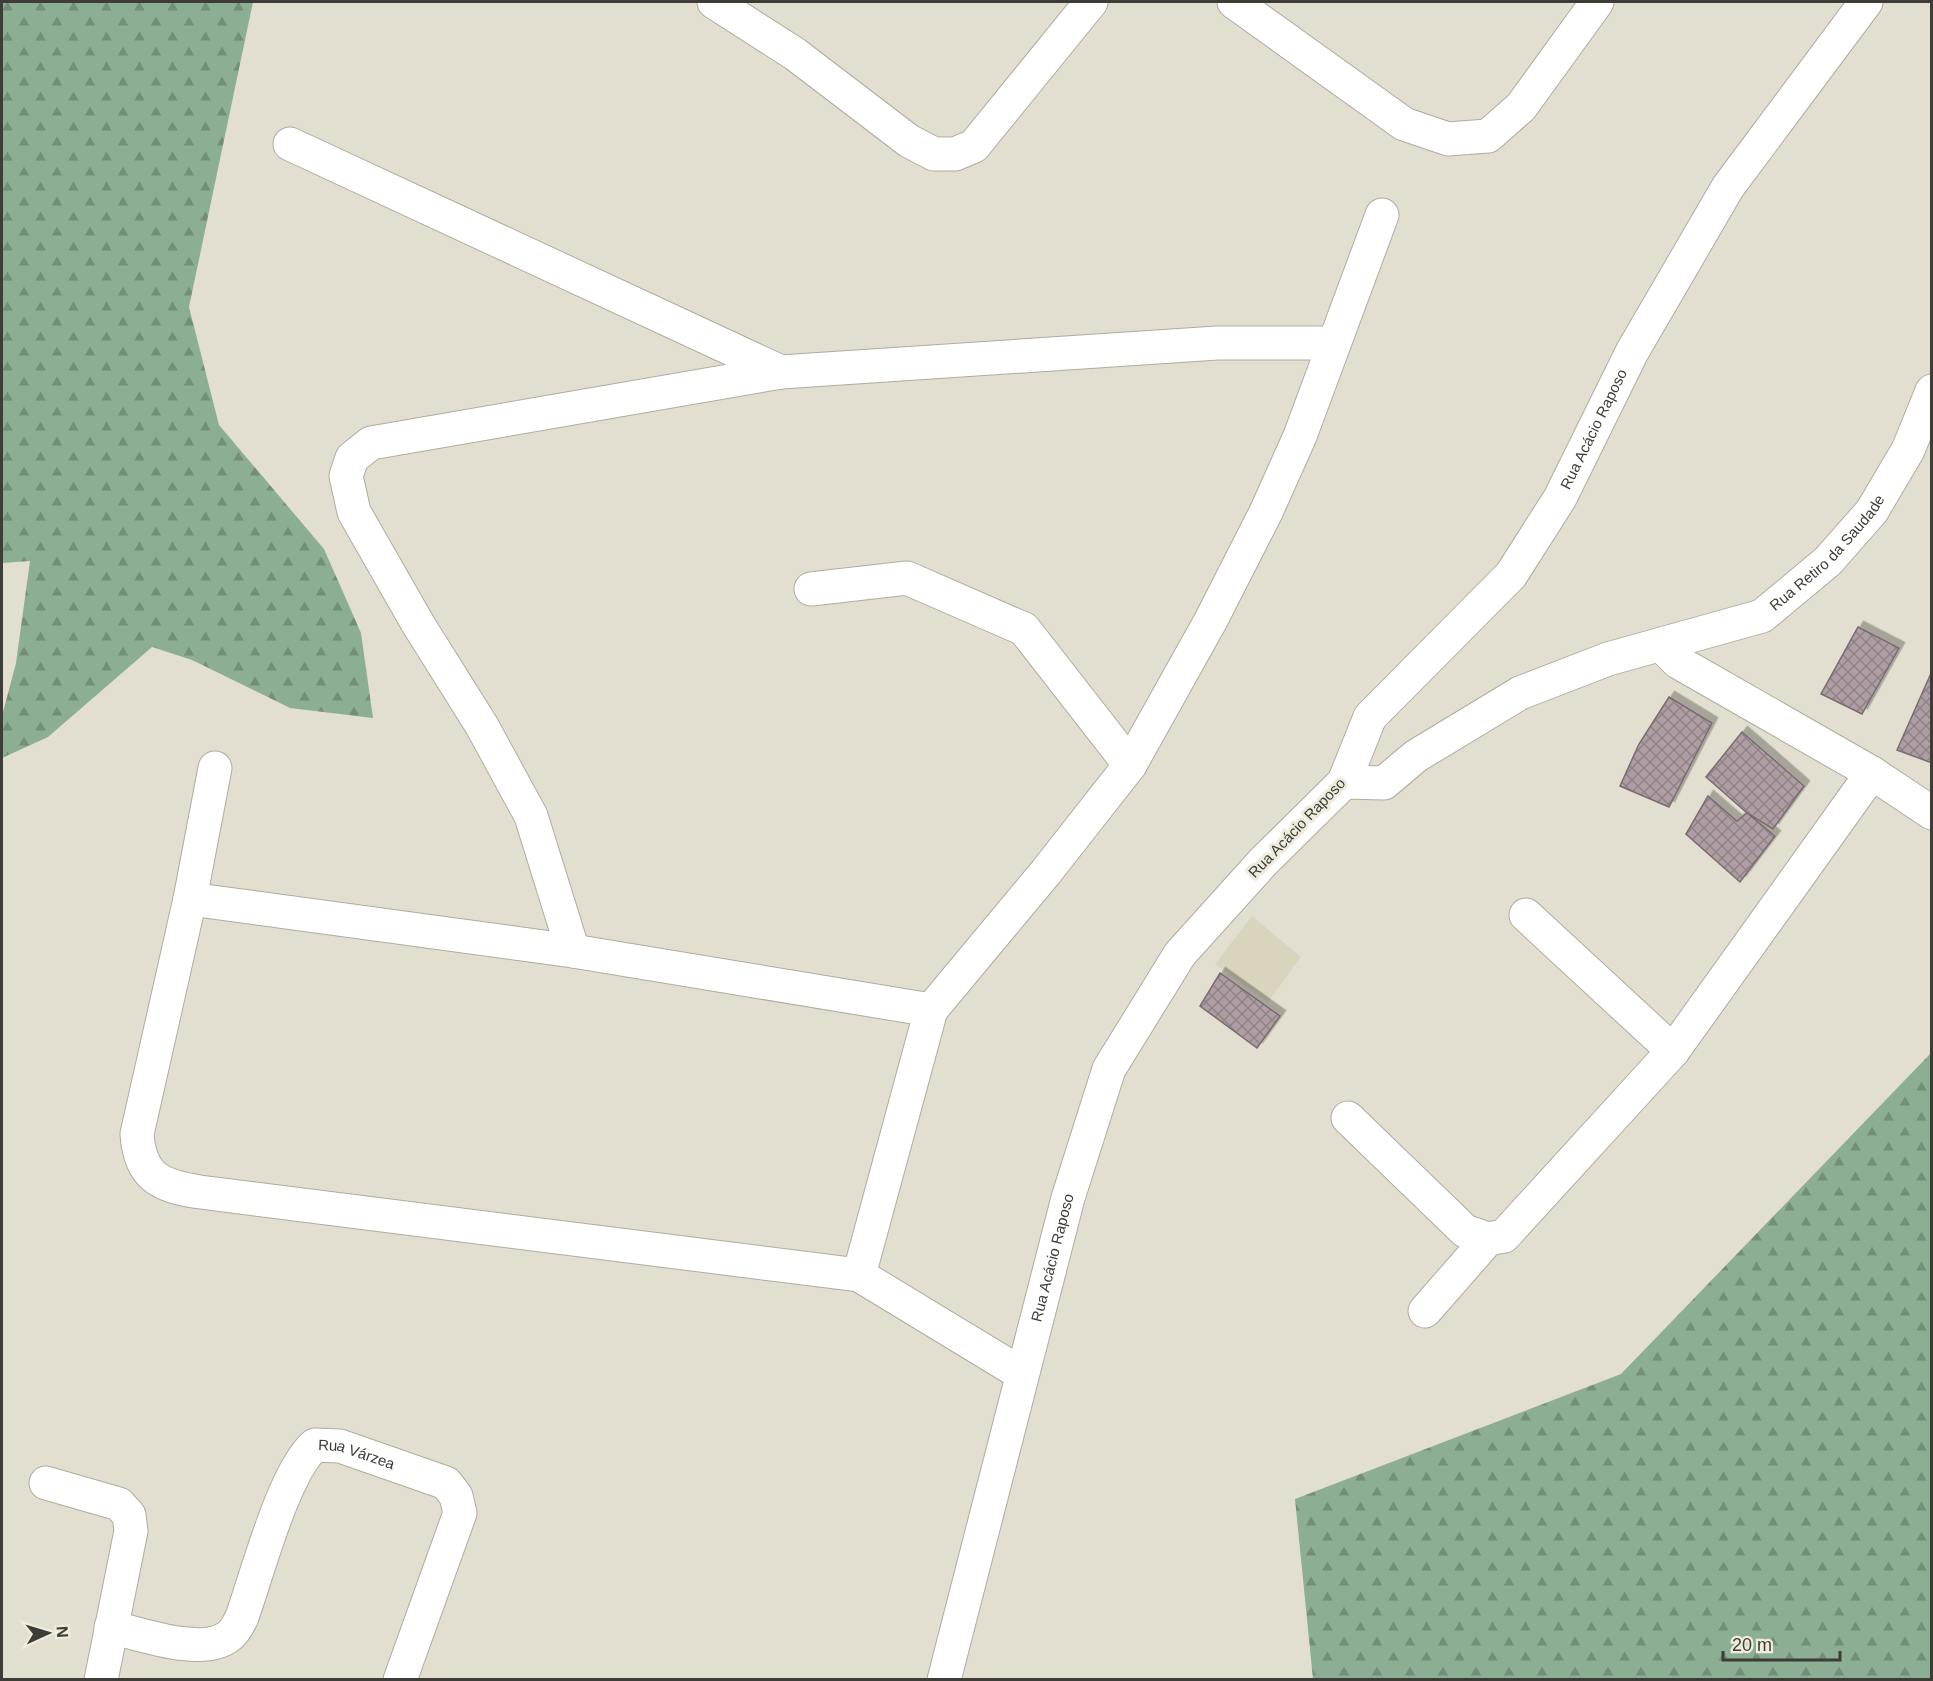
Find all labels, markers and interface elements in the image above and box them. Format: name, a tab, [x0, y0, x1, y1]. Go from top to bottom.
street label: Rua Acácio Raposo	[1557, 366, 1630, 492]
street label: Rua Retiro da Saudade	[1766, 492, 1888, 614]
street label: Rua Acácio Raposo	[1245, 774, 1349, 881]
street label: Rua Acácio Raposo	[1027, 1191, 1077, 1324]
street label: Rua Várzea	[318, 1436, 398, 1473]
north arrow	[18, 1603, 78, 1663]
scale bar	[1723, 1624, 1840, 1662]
text: N	[54, 1626, 71, 1638]
text: 20 m	[1732, 1635, 1772, 1655]

